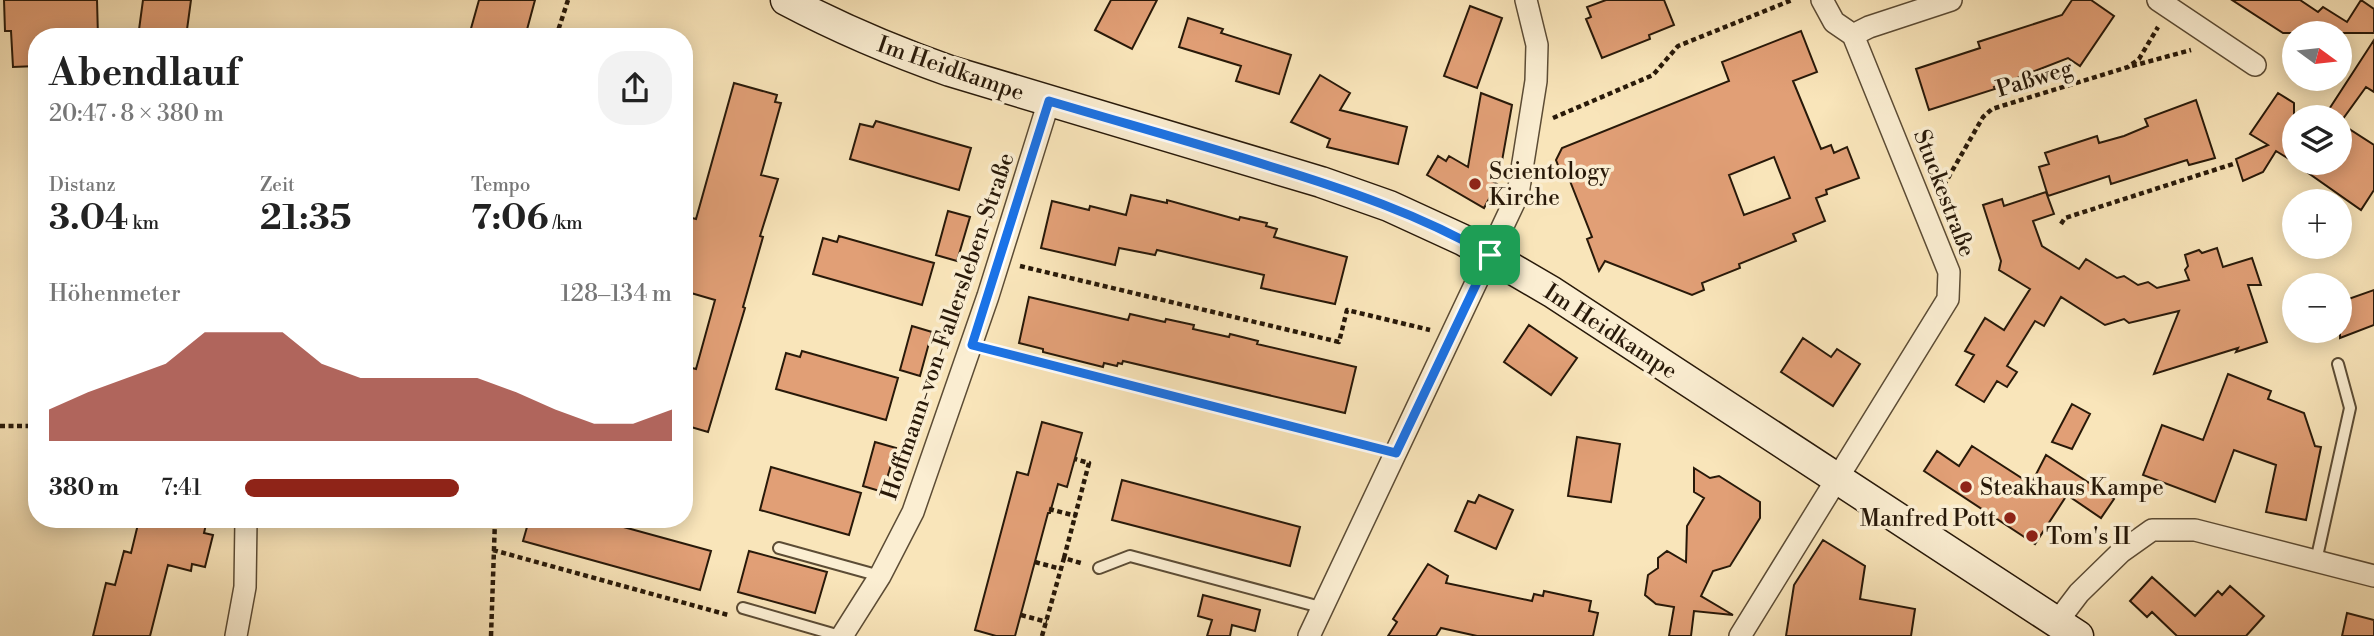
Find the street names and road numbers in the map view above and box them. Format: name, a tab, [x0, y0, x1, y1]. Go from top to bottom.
street label: Im Heidkampe	[873, 31, 1028, 107]
street label: Paßweg	[1993, 54, 2076, 104]
street label: Stuckestraße	[1907, 126, 1981, 261]
street label: Hoffmann-von-Fallersleben-Straße	[875, 149, 1021, 504]
street label: Im Heidkampe	[1538, 278, 1683, 385]

